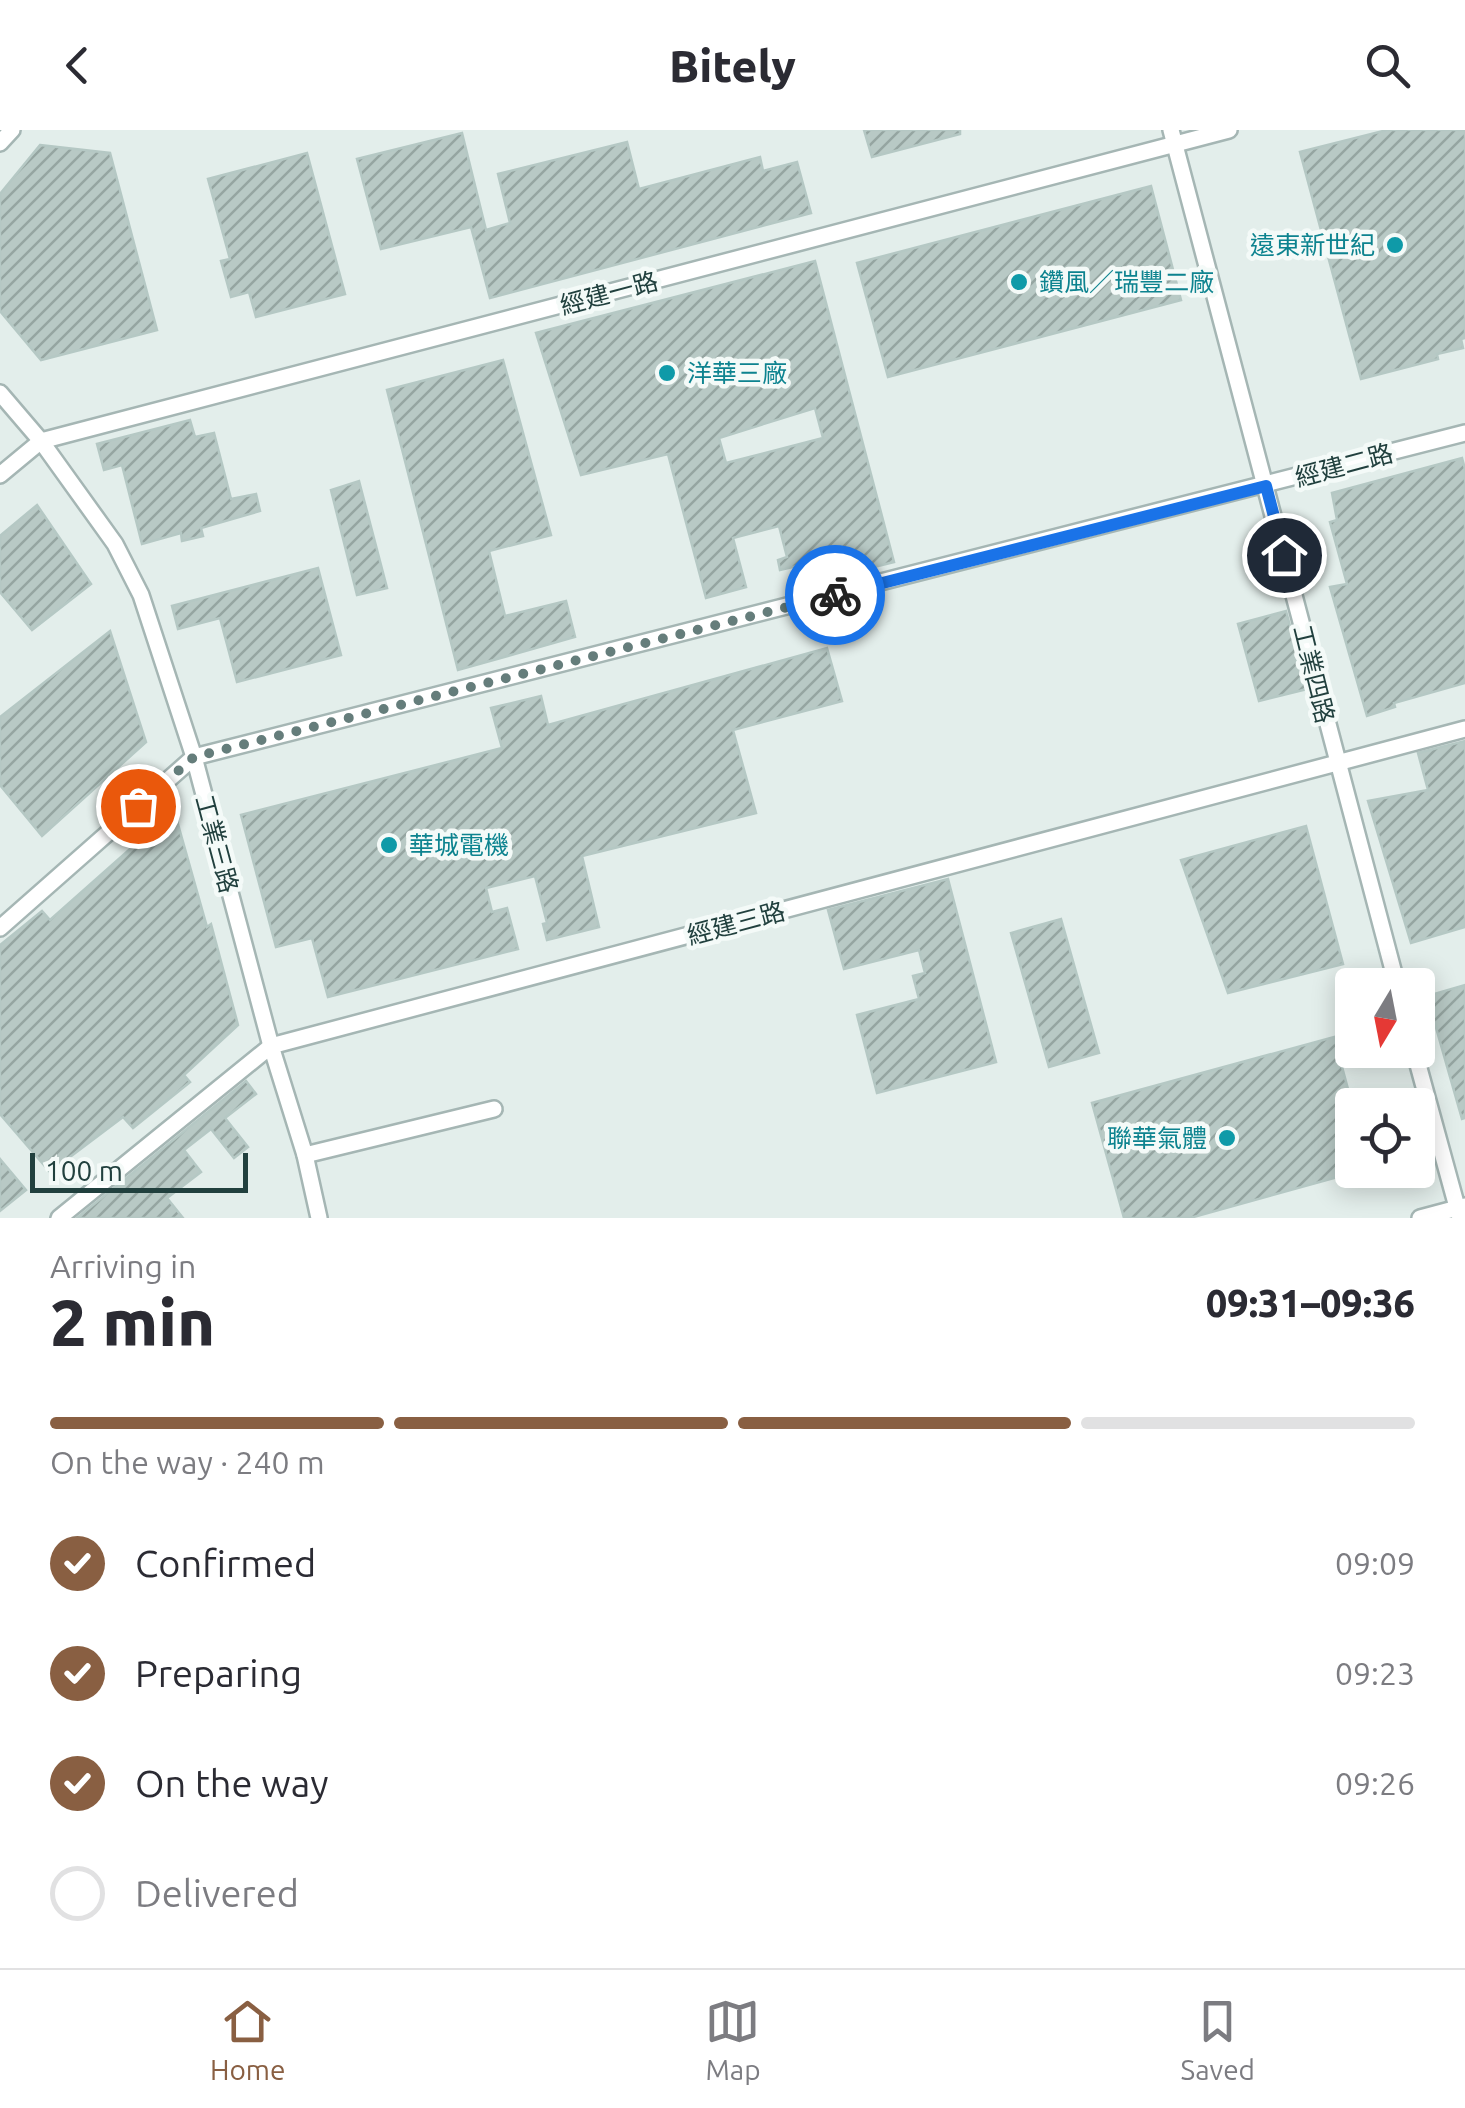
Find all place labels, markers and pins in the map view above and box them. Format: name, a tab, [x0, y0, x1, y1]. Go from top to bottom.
place label: 遠東新世紀	[1250, 231, 1375, 259]
marker: 遠東新世紀	[1384, 234, 1406, 256]
place label: 鑽風／瑞豐二廠	[1039, 268, 1214, 296]
marker: 鑽風／瑞豐二廠	[1008, 271, 1030, 293]
place label: 洋華三廠	[687, 359, 787, 387]
marker: 洋華三廠	[656, 362, 678, 384]
pin	[1242, 513, 1327, 598]
pin	[96, 764, 181, 849]
place label: 華城電機	[409, 831, 509, 859]
marker: 華城電機	[378, 834, 400, 856]
place label: 聯華氣體	[1107, 1124, 1207, 1152]
marker: 聯華氣體	[1216, 1127, 1238, 1149]

